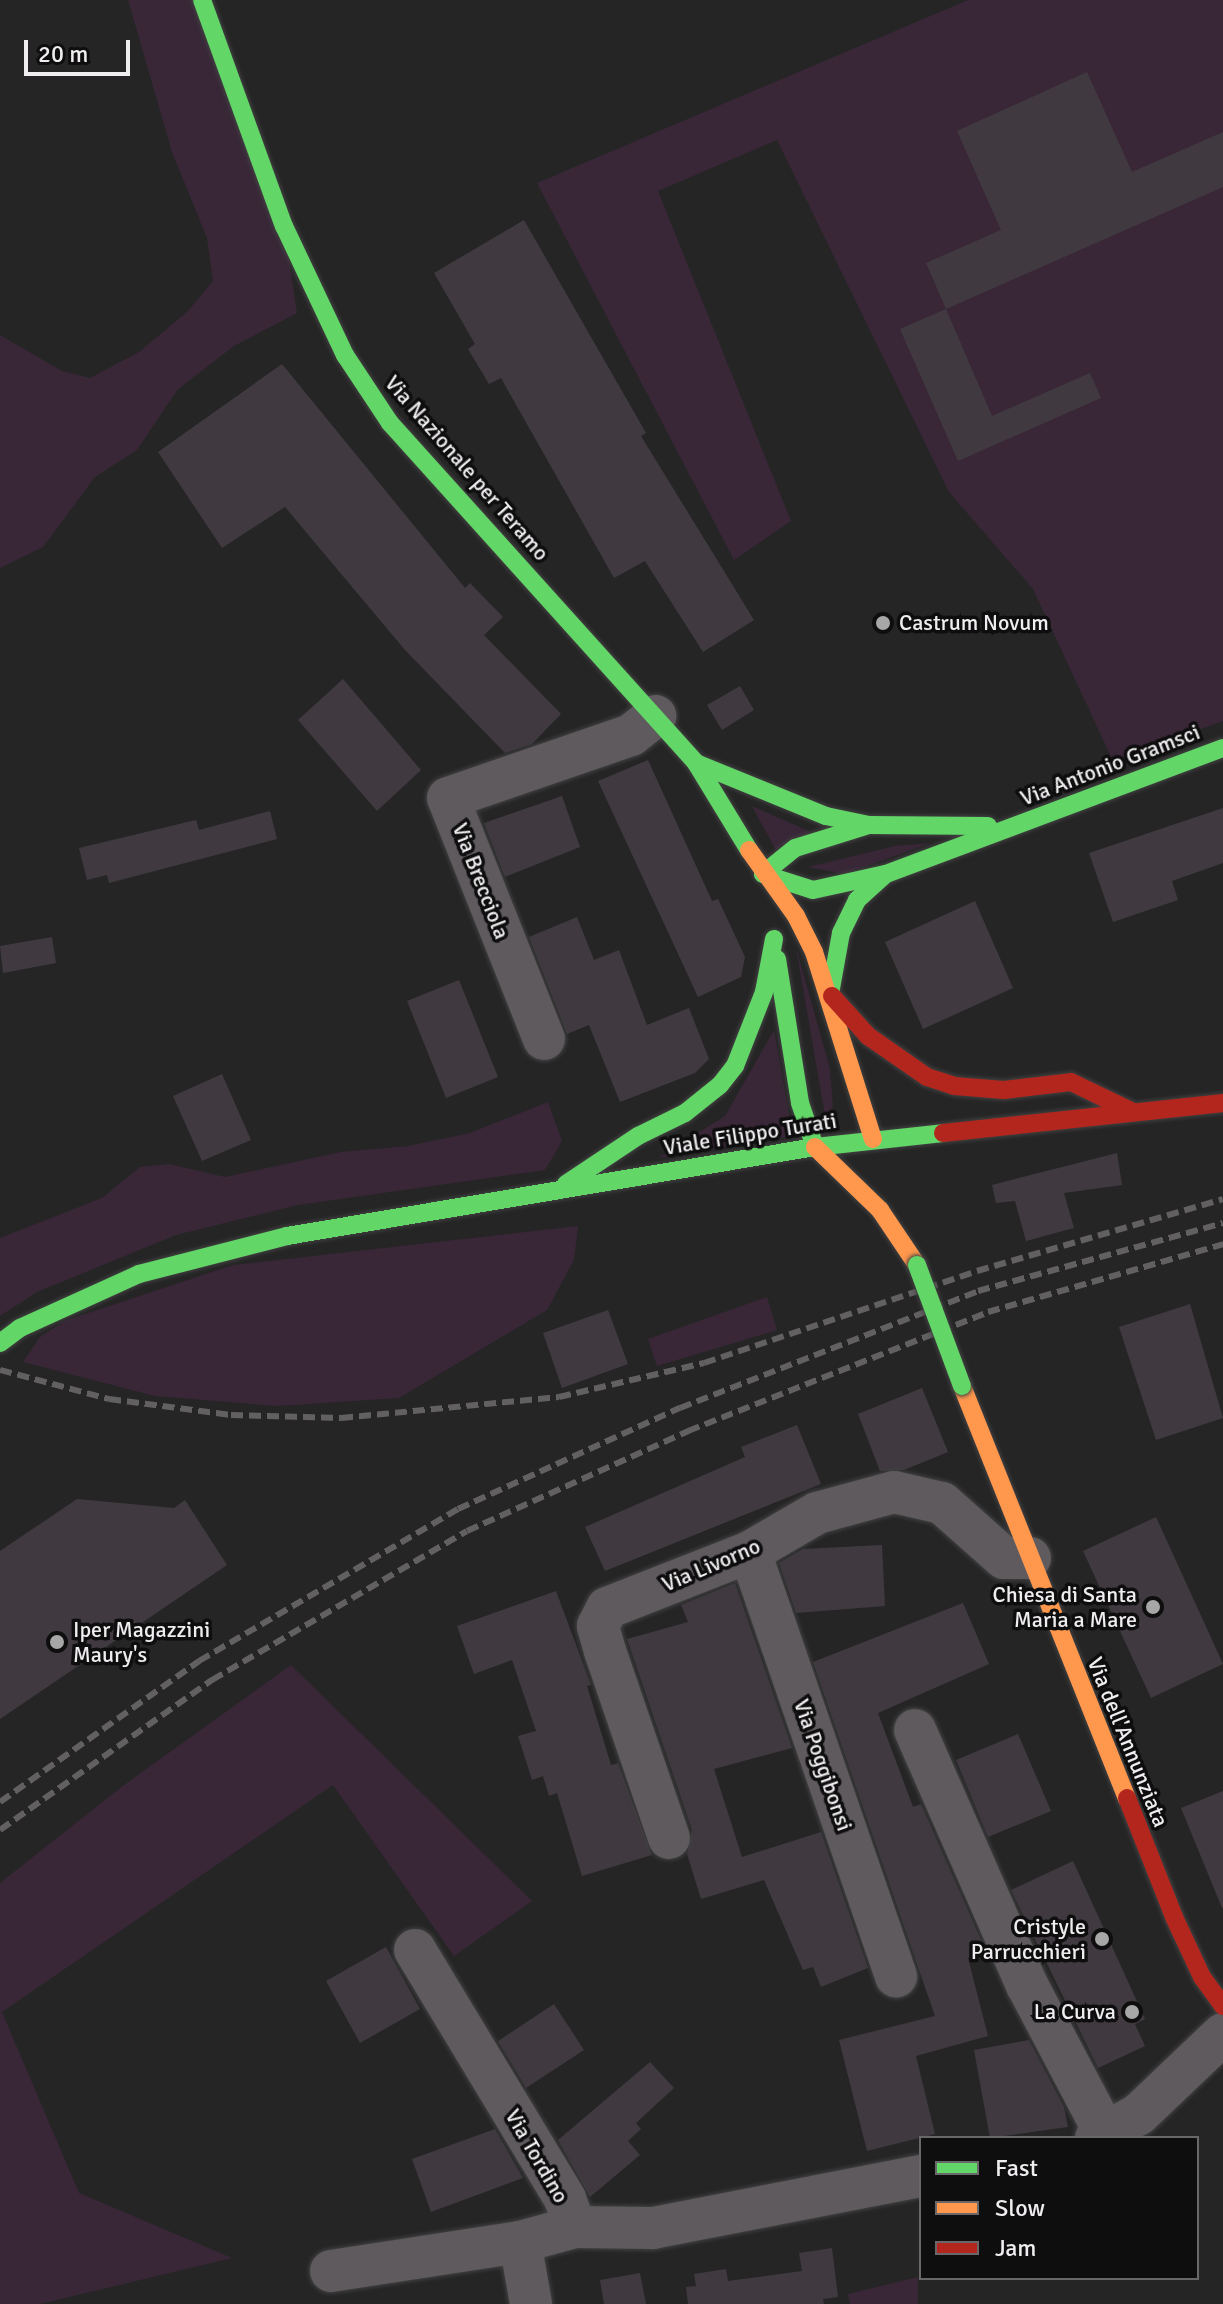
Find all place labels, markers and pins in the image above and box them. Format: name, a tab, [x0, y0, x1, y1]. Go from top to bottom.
place label: Castrum Novum	[899, 610, 1049, 636]
marker: Castrum Novum	[874, 614, 892, 632]
place label: Chiesa di Santa Maria a Mare	[993, 1581, 1137, 1632]
marker: Chiesa di Santa Maria a Mare	[1144, 1598, 1162, 1616]
place label: Iper Magazzini Maury's	[73, 1616, 210, 1668]
marker: Iper Magazzini Maury's	[48, 1633, 66, 1651]
place label: Cristyle Parrucchieri	[971, 1913, 1086, 1964]
marker: Cristyle Parrucchieri	[1093, 1930, 1111, 1948]
place label: La Curva	[1034, 1999, 1116, 2025]
marker: La Curva	[1123, 2003, 1141, 2021]

